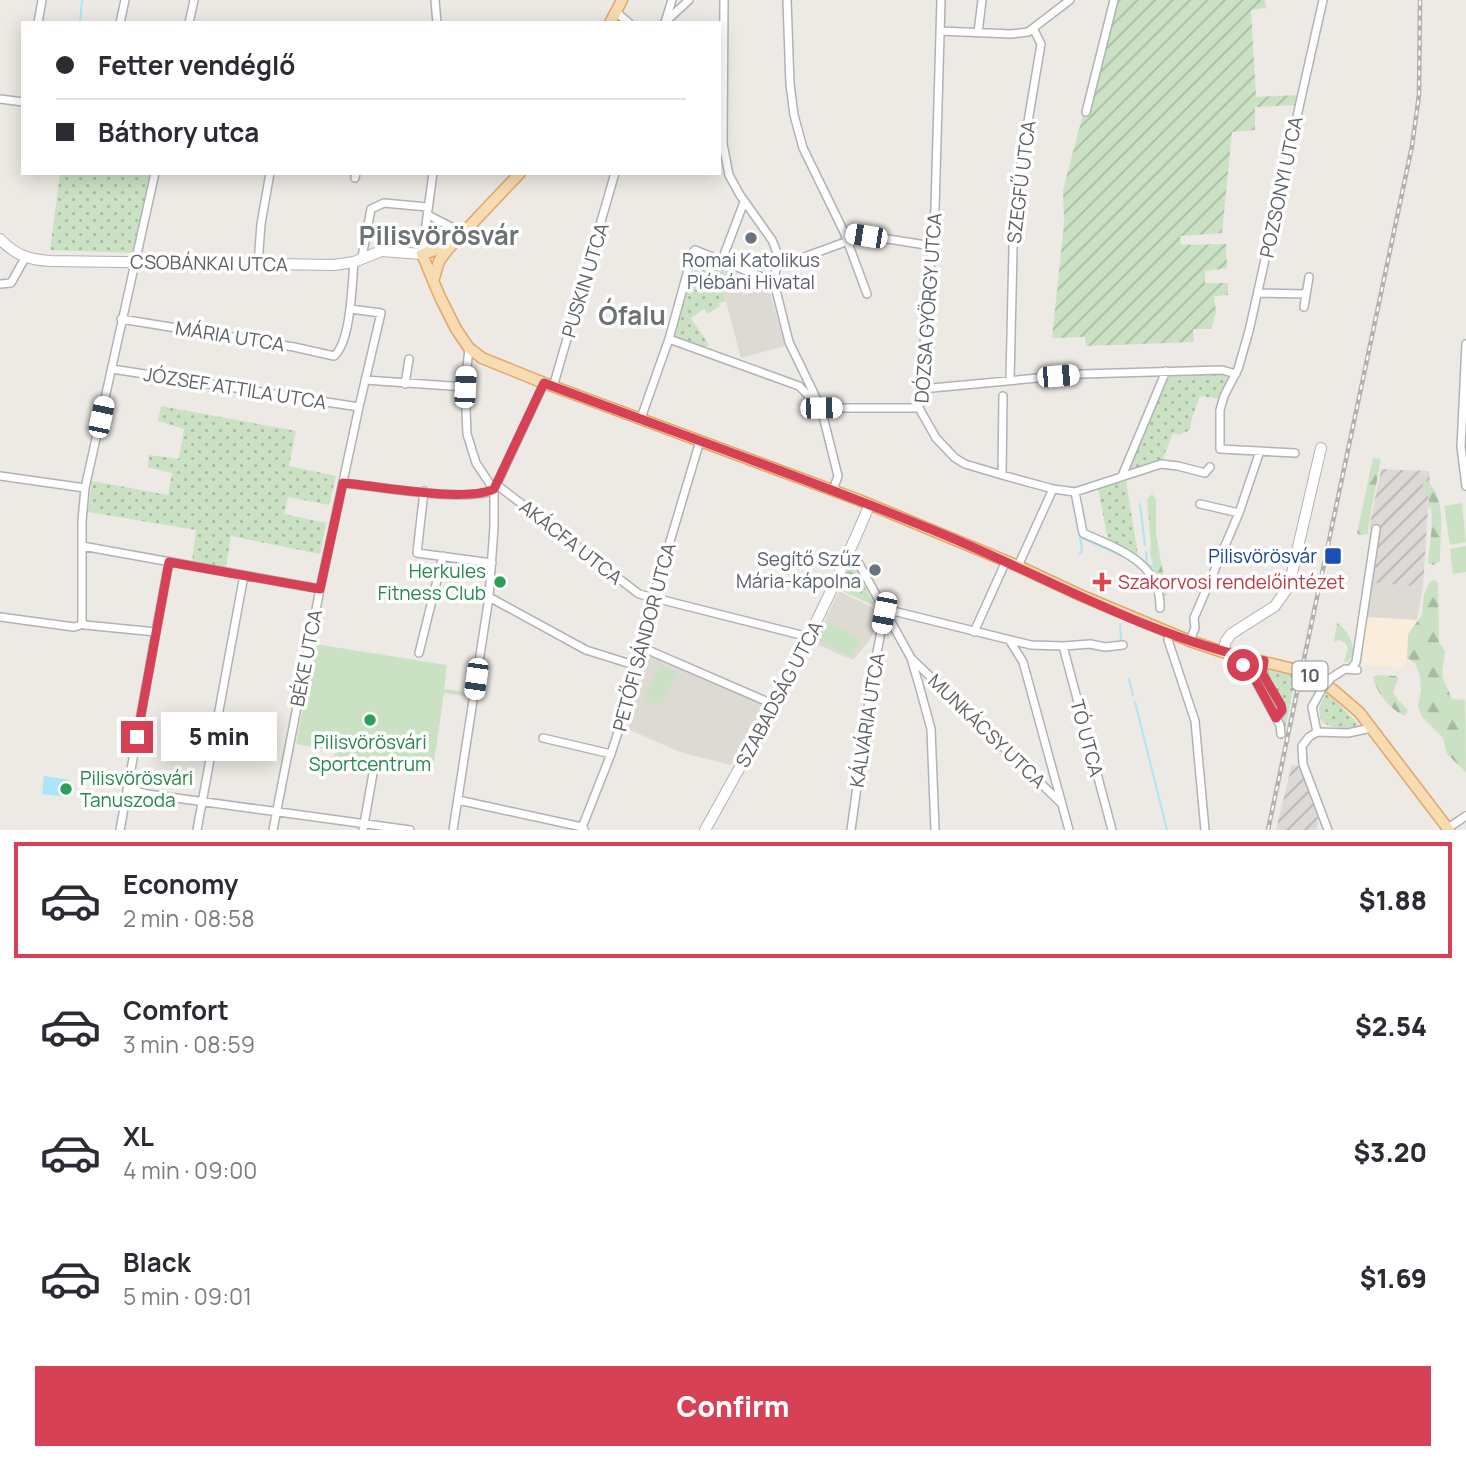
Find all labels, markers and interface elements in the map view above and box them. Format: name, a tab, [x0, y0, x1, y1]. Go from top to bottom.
text: Fetter vendéglő	[98, 47, 295, 83]
text: Báthory utca	[98, 114, 259, 150]
street label: POZSONYI UTCA	[1253, 114, 1309, 260]
street label: SZEGFŰ UTCA	[1001, 119, 1041, 245]
street label: DÓZSA GYÖRGY UTCA	[908, 212, 948, 404]
district label: Pilisvörösvár	[359, 217, 519, 253]
street label: PUSKIN UTCA	[555, 220, 615, 340]
car	[844, 222, 889, 250]
marker: Romai Katolikus Plébáni Hivatal	[743, 230, 759, 246]
place label: Romai Katolikus Plébáni Hivatal	[682, 247, 820, 295]
street label: CSOBÁNKAI UTCA	[130, 249, 288, 277]
district label: Ófalu	[598, 297, 666, 333]
street label: MÁRIA UTCA	[174, 315, 286, 357]
street label: JÓZSEF ATTILA UTCA	[142, 361, 328, 415]
car	[1037, 364, 1080, 388]
car	[454, 365, 477, 409]
car	[87, 394, 116, 440]
car	[800, 397, 843, 419]
street label: AKÁCFA UTCA	[514, 494, 628, 590]
street label: PETŐFI SÁNDOR UTCA	[606, 540, 682, 734]
place label: Pilisvörösvár	[1208, 543, 1317, 569]
place label: Segítő Szűz Mária-kápolna	[736, 546, 861, 594]
marker: Pilisvörösvár	[1323, 546, 1343, 566]
place label: Herkules Fitness Club	[378, 558, 486, 606]
marker: Segítő Szűz Mária-kápolna	[867, 562, 883, 578]
place label: Szakorvosi rendelőintézet	[1118, 569, 1345, 595]
marker: Szakorvosi rendelőintézet	[1092, 572, 1112, 592]
marker: Herkules Fitness Club	[492, 574, 508, 590]
car	[870, 590, 899, 636]
street label: BÉKE UTCA	[284, 607, 328, 709]
street label: SZABADSÁG UTCA	[729, 616, 829, 772]
route start	[1227, 649, 1259, 681]
street label: KÁLVÁRIA UTCA	[844, 651, 890, 789]
car	[463, 657, 490, 701]
road number: 10	[1292, 662, 1328, 690]
street label: MUNKÁCSY UTCA	[923, 668, 1051, 794]
street label: TÓ UTCA	[1064, 697, 1110, 779]
callout: 5 min	[162, 712, 277, 762]
marker: Pilisvörösvári Sportcentrum	[362, 712, 378, 728]
text: 5 min	[189, 720, 249, 752]
route end	[121, 721, 153, 753]
place label: Pilisvörösvári Sportcentrum	[309, 729, 431, 777]
place label: Pilisvörösvári Tanuszoda	[80, 765, 193, 813]
marker: Pilisvörösvári Tanuszoda	[58, 781, 74, 797]
text: Economy	[123, 866, 238, 902]
icon: car	[39, 869, 102, 932]
text: $1.88	[1359, 882, 1427, 918]
text: 2 min · 08:58	[123, 902, 255, 934]
text: Comfort	[123, 992, 229, 1028]
icon: car	[39, 995, 102, 1058]
text: $2.54	[1355, 1008, 1427, 1044]
text: 3 min · 08:59	[123, 1028, 255, 1060]
text: XL	[123, 1118, 154, 1154]
icon: car	[39, 1121, 102, 1184]
text: $3.20	[1353, 1134, 1427, 1170]
text: 4 min · 09:00	[123, 1154, 257, 1186]
text: Black	[123, 1244, 191, 1280]
icon: car	[39, 1247, 102, 1310]
text: $1.69	[1360, 1260, 1427, 1296]
text: 5 min · 09:01	[123, 1280, 252, 1312]
button: Confirm	[35, 1366, 1431, 1446]

